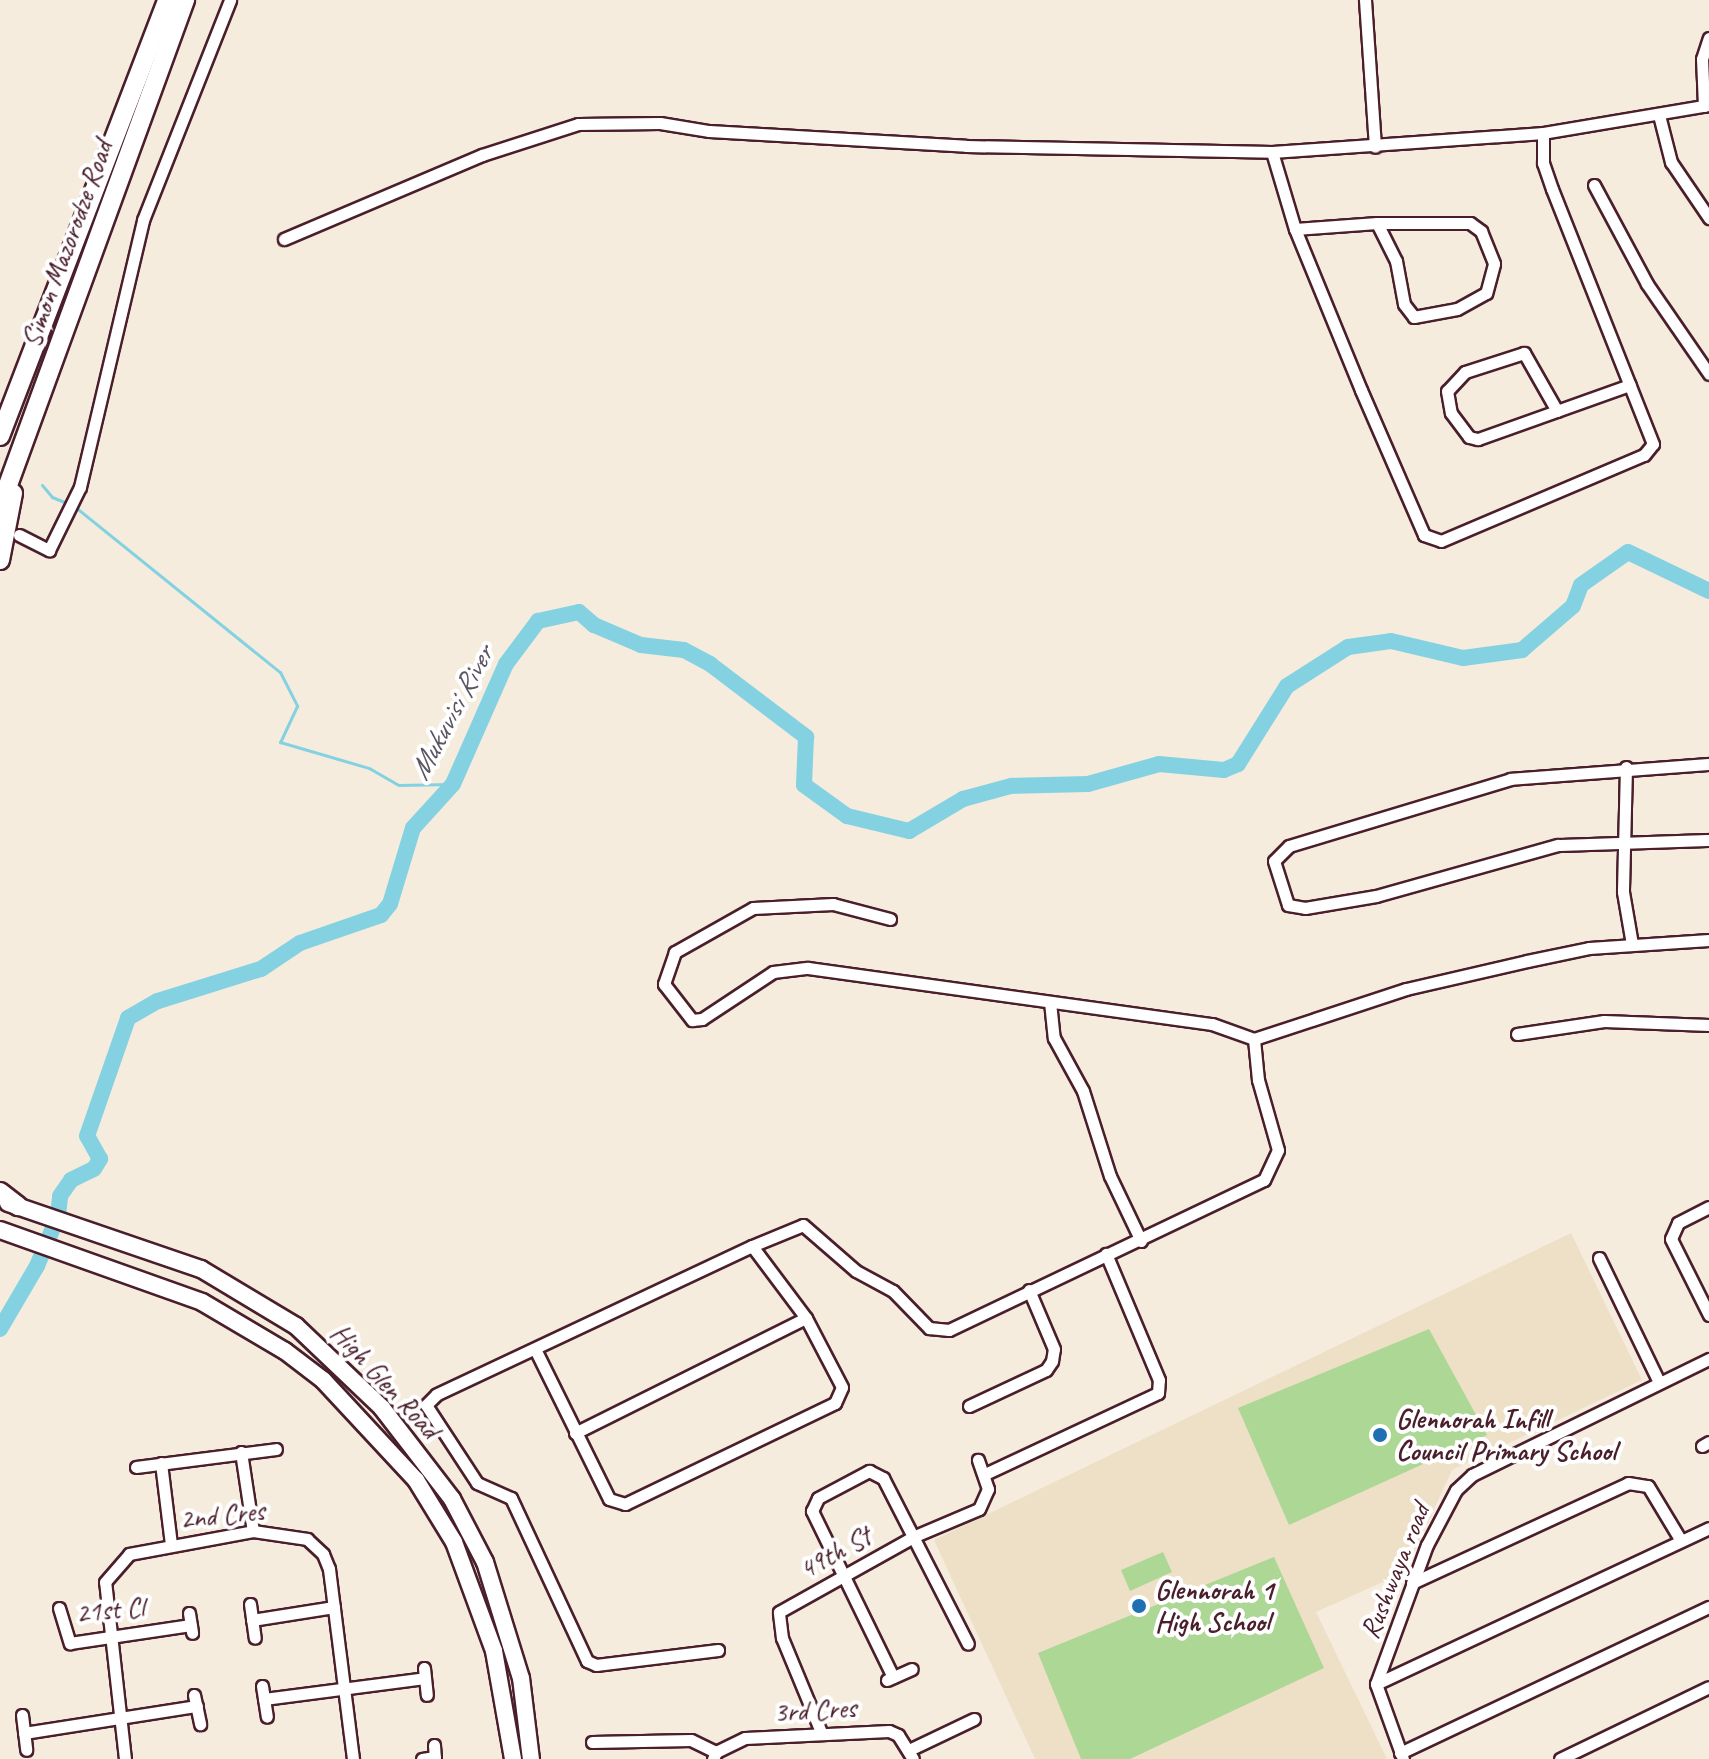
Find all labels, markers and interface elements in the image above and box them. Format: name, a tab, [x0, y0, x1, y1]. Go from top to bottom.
street label: Simon Mazorodze Road	[14, 136, 120, 352]
water label: Mukuvisi River	[401, 640, 501, 786]
street label: High Glen Road	[323, 1317, 447, 1445]
place label: Glennorah Infill Council Primary School	[1396, 1402, 1616, 1468]
marker: Glennorah Infill Council Primary School	[1371, 1426, 1389, 1444]
street label: 2nd Cres	[178, 1494, 266, 1536]
street label: Rushwaya road	[1353, 1499, 1437, 1643]
street label: 49th St	[793, 1520, 877, 1586]
place label: Glennorah 1 High School	[1155, 1573, 1273, 1639]
street label: 21st Cl	[74, 1590, 146, 1630]
marker: Glennorah 1 High School	[1130, 1597, 1148, 1615]
street label: 3rd Cres	[773, 1691, 857, 1729]

